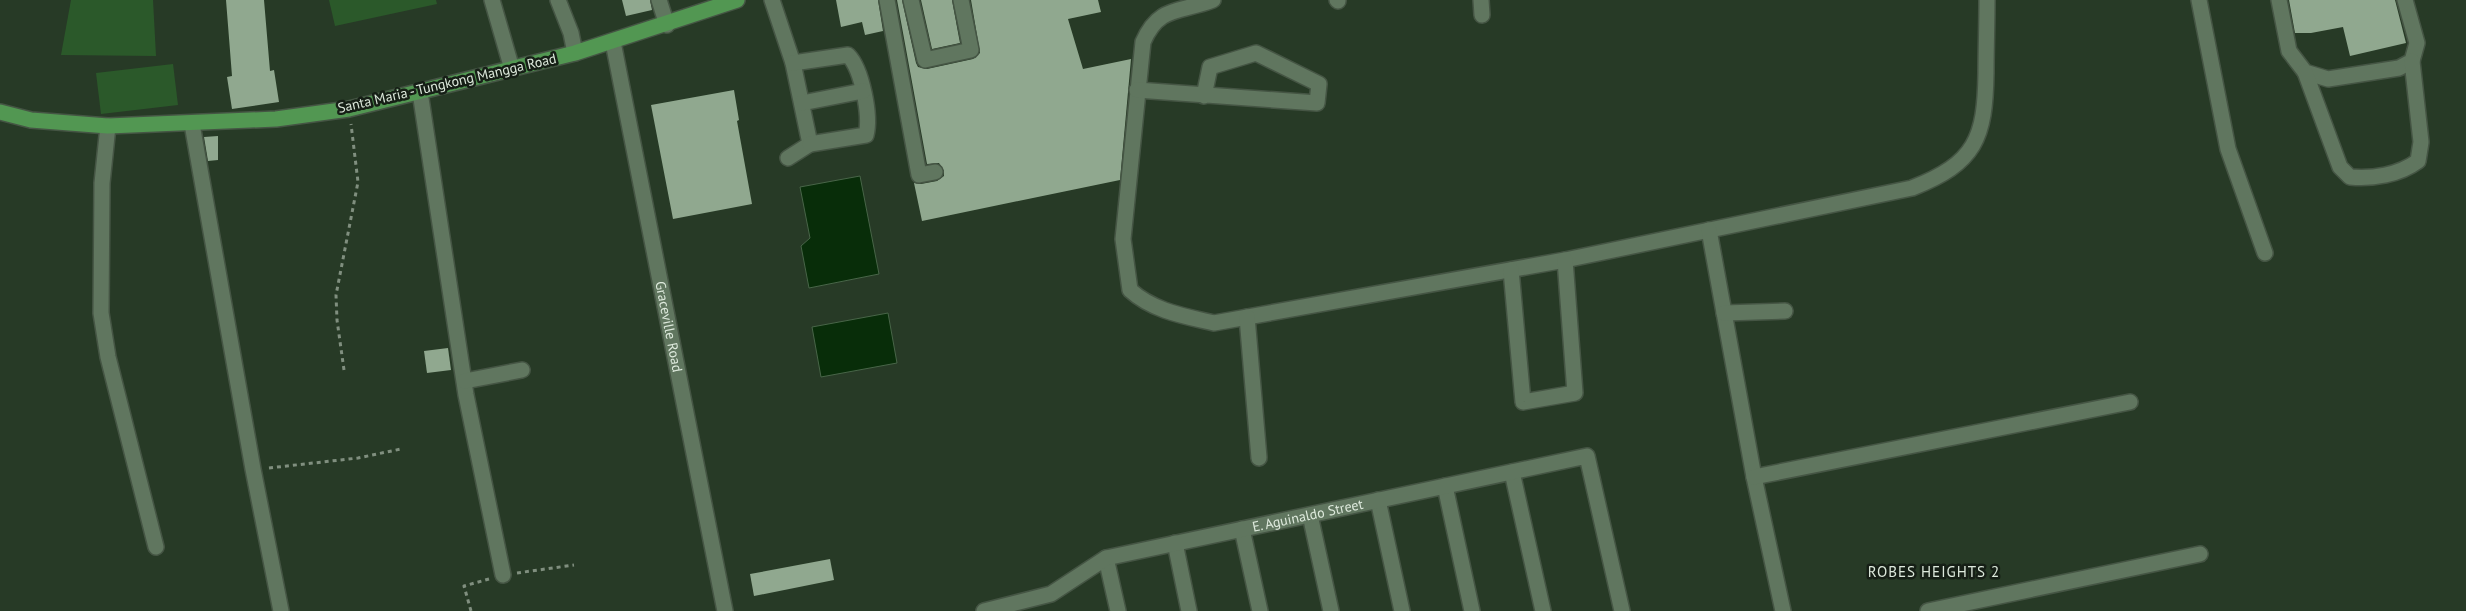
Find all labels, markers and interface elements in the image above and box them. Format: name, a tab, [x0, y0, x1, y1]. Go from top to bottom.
street label: Santa Maria - Tungkong Mangga Road	[336, 49, 558, 117]
street label: Graceville Road	[651, 279, 687, 374]
street label: E. Aguinaldo Street	[1251, 495, 1365, 536]
district label: ROBES HEIGHTS 2	[1868, 562, 2000, 581]

